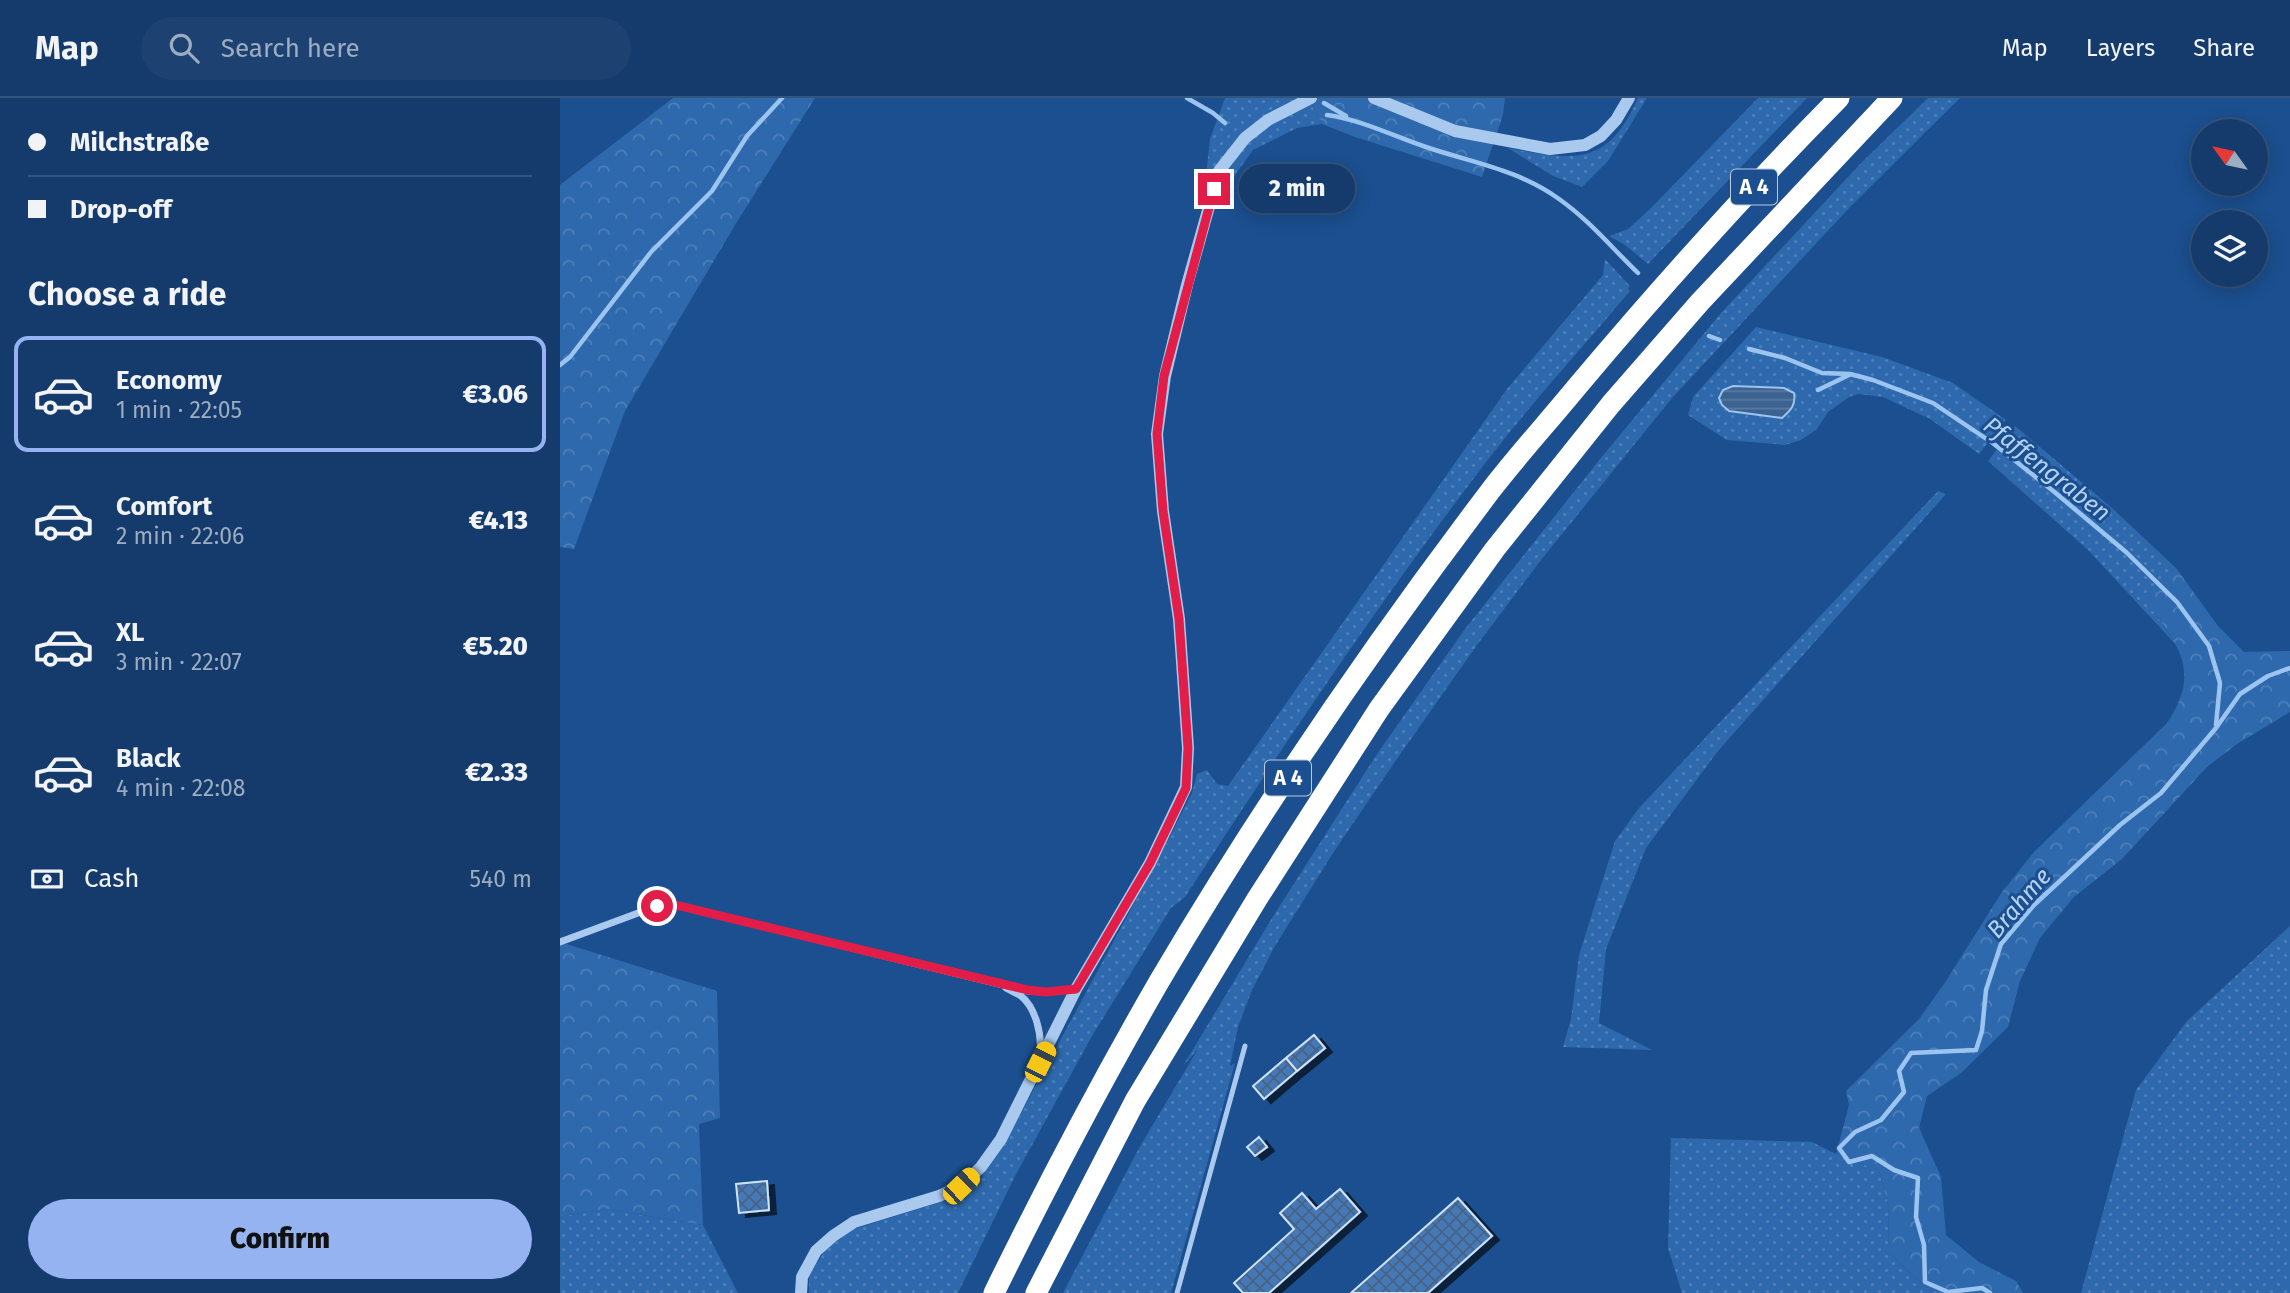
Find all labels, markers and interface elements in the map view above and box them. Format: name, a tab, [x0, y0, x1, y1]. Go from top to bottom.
search box	[141, 17, 631, 80]
text: Map	[35, 28, 99, 68]
icon: search	[165, 29, 203, 67]
text: Search here	[221, 33, 360, 64]
text: Map	[2002, 34, 2048, 62]
text: Layers	[2086, 34, 2155, 62]
text: Share	[2193, 34, 2255, 62]
north arrow	[2191, 119, 2268, 196]
map controls	[2191, 119, 2268, 287]
text: Milchstraße	[70, 127, 209, 158]
callout: 2 min	[1238, 164, 1354, 214]
road number: A 4	[1731, 170, 1777, 204]
route end	[1198, 173, 1230, 205]
text: 2 min	[1269, 174, 1325, 202]
text: Drop-off	[70, 194, 172, 225]
button: layers	[2191, 210, 2268, 287]
text: Choose a ride	[28, 275, 226, 313]
icon: car	[32, 363, 95, 426]
text: Economy	[116, 365, 222, 396]
text: €3.06	[463, 379, 528, 410]
text: 1 min · 22:05	[116, 396, 242, 424]
water label: Pfaffengraben	[1978, 411, 2116, 527]
icon: car	[32, 489, 95, 552]
text: Comfort	[116, 491, 212, 522]
text: €4.13	[469, 505, 528, 536]
text: 2 min · 22:06	[116, 522, 244, 550]
icon: car	[32, 615, 95, 678]
text: XL	[116, 617, 144, 648]
text: €5.20	[463, 631, 528, 662]
text: 3 min · 22:07	[116, 648, 242, 676]
icon: car	[32, 741, 95, 804]
text: Black	[116, 743, 181, 774]
text: €2.33	[465, 757, 528, 788]
road number: A 4	[1265, 760, 1311, 796]
text: 4 min · 22:08	[116, 774, 246, 802]
icon: cash	[28, 860, 66, 898]
water label: Brahme	[1981, 862, 2057, 944]
text: Cash	[84, 863, 140, 894]
text: 540 m	[470, 865, 532, 893]
route start	[641, 890, 673, 922]
car	[1022, 1039, 1059, 1085]
car	[939, 1164, 984, 1208]
button: Confirm	[28, 1199, 532, 1279]

